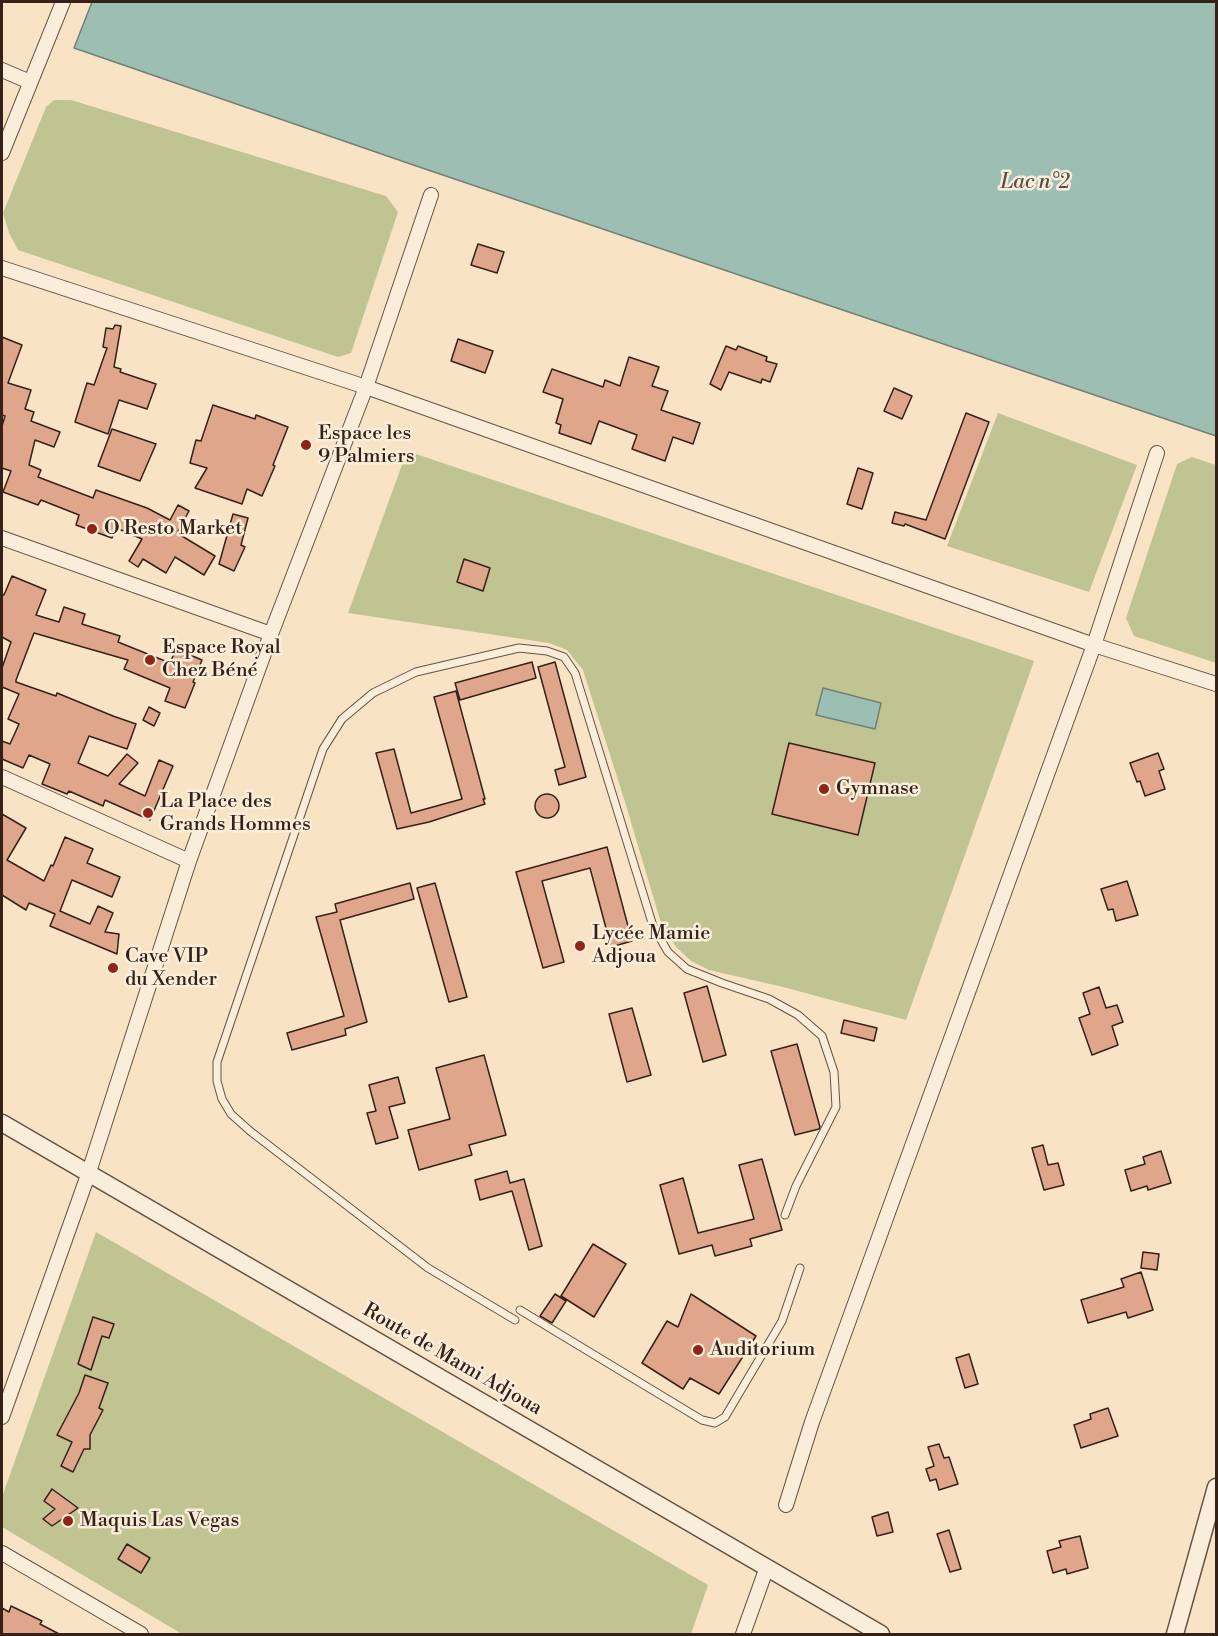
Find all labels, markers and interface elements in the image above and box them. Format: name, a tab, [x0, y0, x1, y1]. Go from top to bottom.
water label: Lac n°2	[1000, 170, 1070, 196]
place label: Espace les 9 Palmiers	[318, 422, 415, 469]
marker: Espace les 9 Palmiers	[299, 438, 313, 452]
place label: O Resto Market	[104, 517, 242, 541]
marker: O Resto Market	[85, 522, 99, 536]
place label: Espace Royal Chez Béné	[162, 636, 281, 683]
marker: Espace Royal Chez Béné	[143, 653, 157, 667]
place label: Gymnase	[836, 777, 919, 801]
marker: Gymnase	[817, 782, 831, 796]
place label: La Place des Grands Hommes	[160, 790, 311, 837]
marker: La Place des Grands Hommes	[141, 806, 155, 820]
place label: Lycée Mamie Adjoua	[592, 922, 710, 969]
marker: Lycée Mamie Adjoua	[573, 939, 587, 953]
place label: Cave VIP du Xender	[125, 945, 217, 992]
marker: Cave VIP du Xender	[106, 961, 120, 975]
street label: Route de Mami Adjoua	[358, 1299, 546, 1421]
place label: Auditorium	[710, 1338, 815, 1362]
marker: Auditorium	[691, 1343, 705, 1357]
place label: Maquis Las Vegas	[80, 1509, 239, 1533]
marker: Maquis Las Vegas	[61, 1514, 75, 1528]

